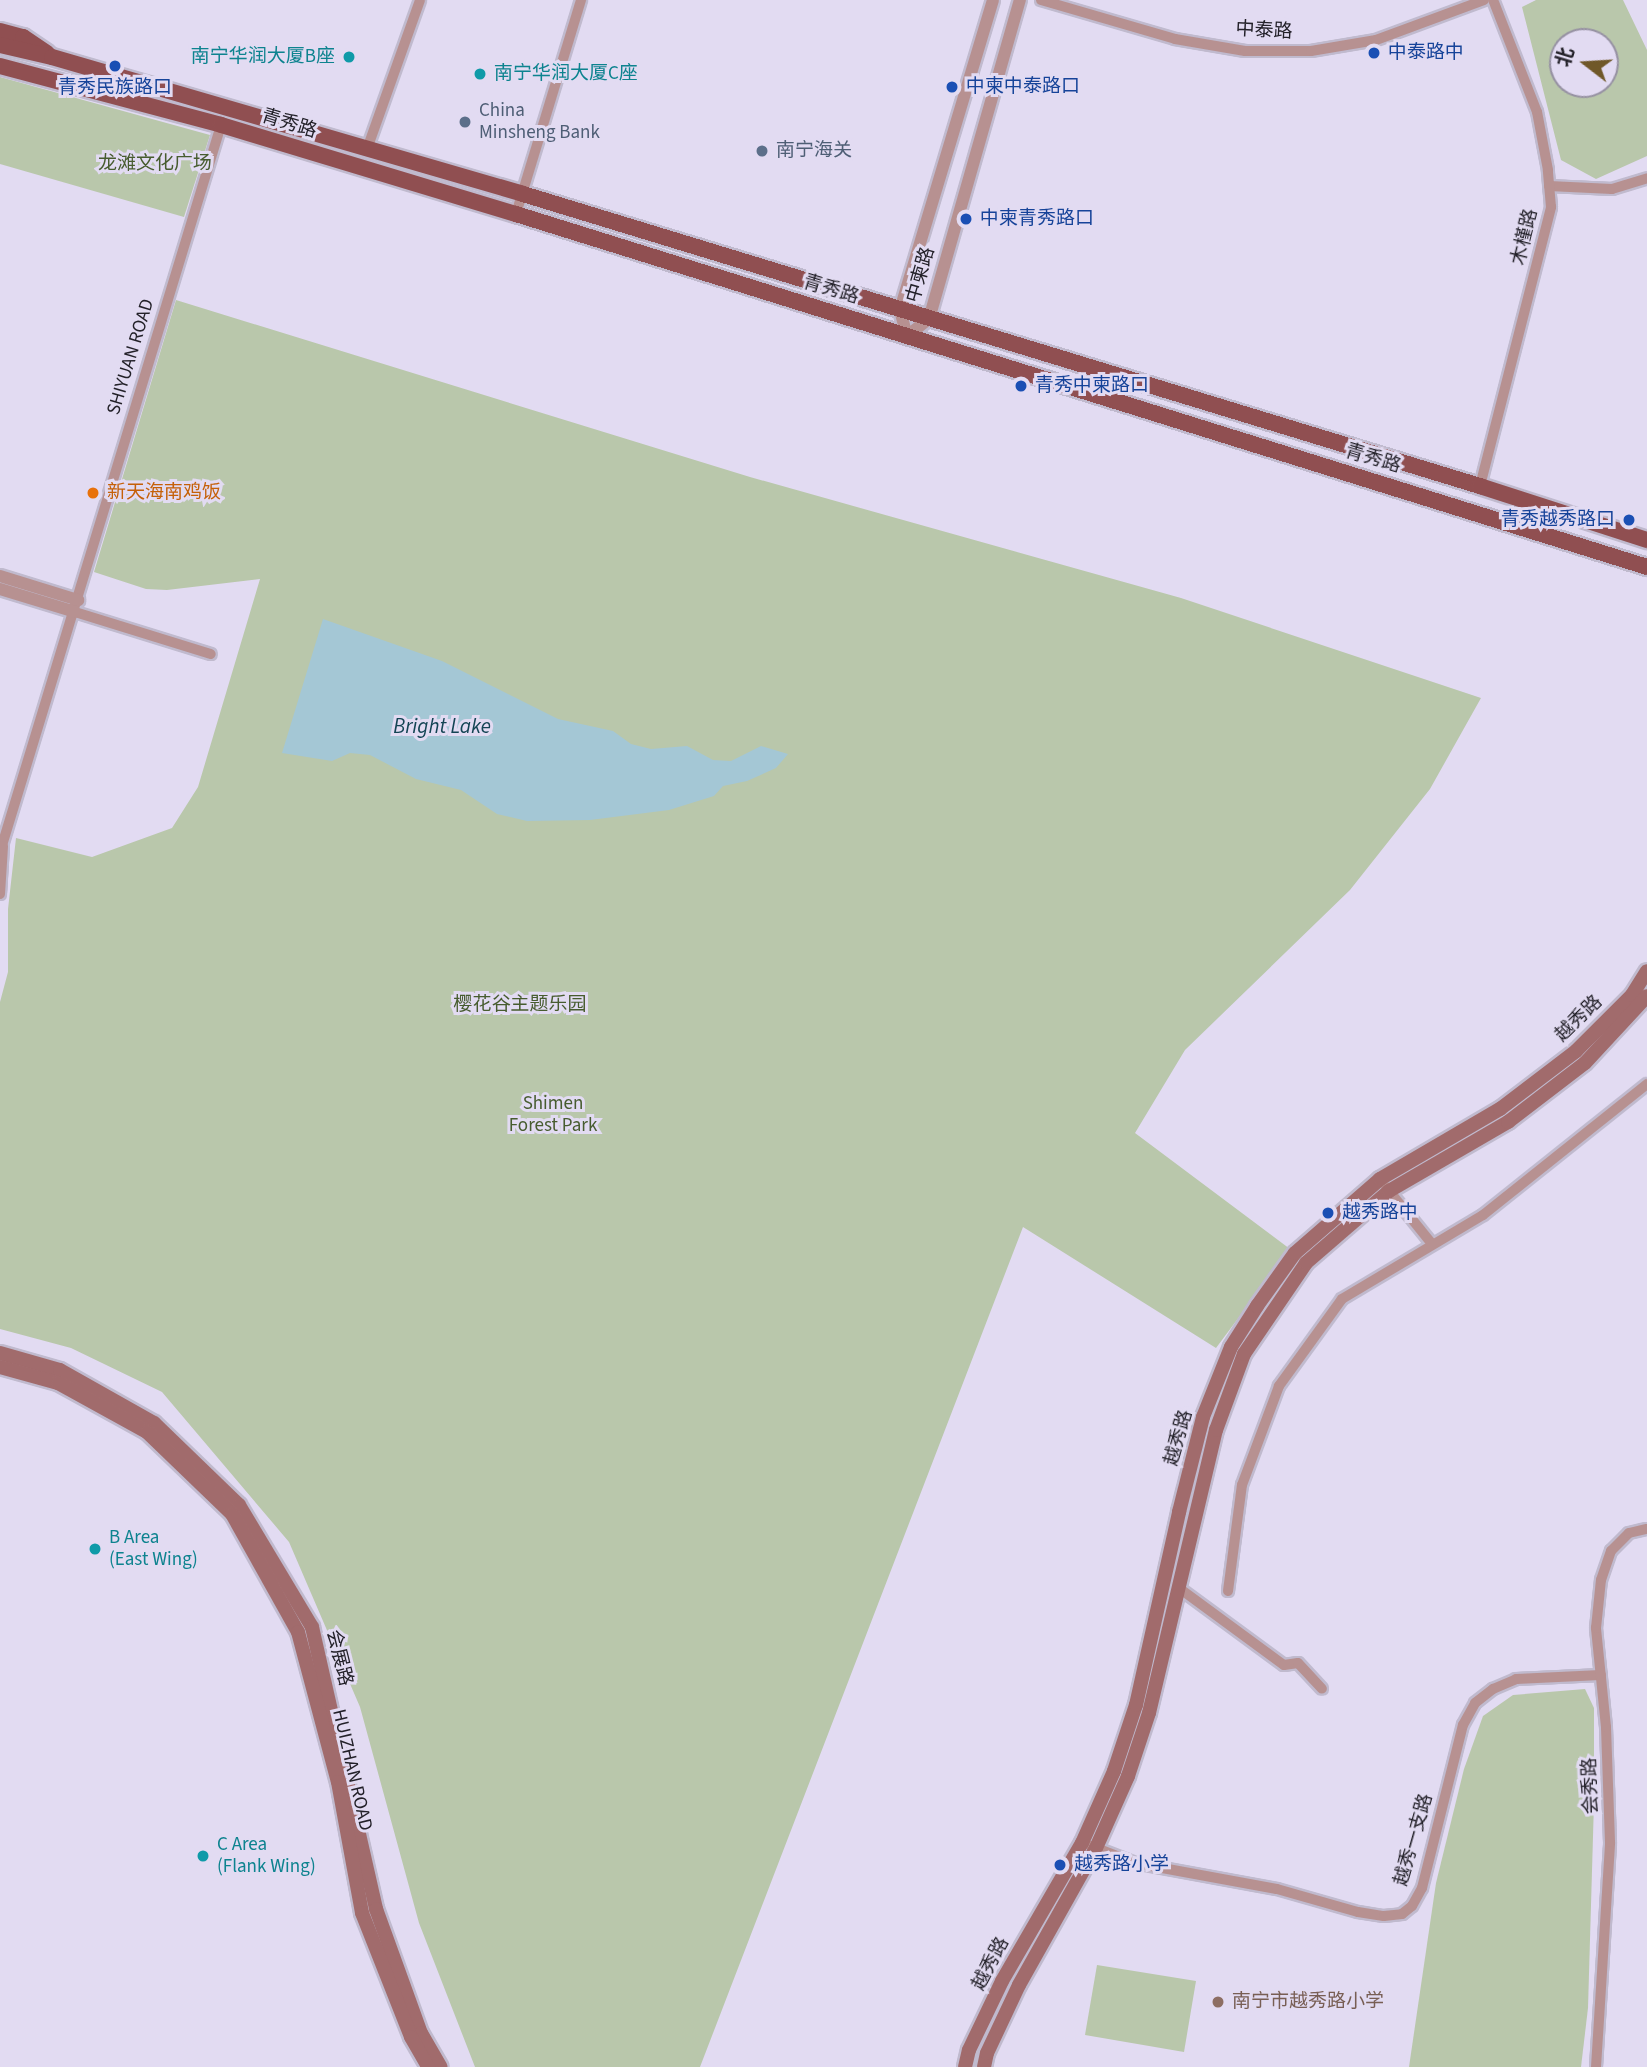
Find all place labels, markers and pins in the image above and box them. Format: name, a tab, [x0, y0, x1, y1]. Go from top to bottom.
place label: 中泰路中	[1388, 42, 1464, 64]
marker: 中泰路中	[1366, 45, 1382, 61]
place label: 南宁华润大厦B座	[191, 46, 335, 68]
marker: 南宁华润大厦B座	[341, 49, 357, 65]
marker: 青秀民族路口	[107, 58, 123, 74]
place label: 南宁华润大厦C座	[494, 63, 638, 85]
marker: 南宁华润大厦C座	[472, 66, 488, 82]
place label: 中柬中泰路口	[966, 76, 1080, 98]
place label: 青秀民族路口	[58, 77, 172, 99]
marker: 中柬中泰路口	[944, 79, 960, 95]
place label: China Minsheng Bank	[479, 100, 600, 144]
marker: China Minsheng Bank	[457, 114, 473, 130]
place label: 南宁海关	[776, 140, 852, 162]
marker: 南宁海关	[754, 143, 770, 159]
place label: 中柬青秀路口	[980, 208, 1094, 230]
marker: 中柬青秀路口	[958, 211, 974, 227]
place label: 青秀中柬路口	[1035, 375, 1149, 397]
marker: 青秀中柬路口	[1013, 378, 1029, 394]
place label: 新天海南鸡饭	[107, 482, 221, 504]
marker: 新天海南鸡饭	[85, 485, 101, 501]
place label: 青秀越秀路口	[1501, 509, 1615, 531]
marker: 青秀越秀路口	[1621, 512, 1637, 528]
place label: 越秀路中	[1342, 1202, 1418, 1224]
marker: 越秀路中	[1320, 1205, 1336, 1221]
place label: B Area (East Wing)	[109, 1527, 198, 1571]
marker: B Area (East Wing)	[87, 1541, 103, 1557]
place label: C Area (Flank Wing)	[217, 1834, 316, 1878]
marker: C Area (Flank Wing)	[195, 1848, 211, 1864]
place label: 越秀路小学	[1074, 1854, 1169, 1876]
marker: 越秀路小学	[1052, 1857, 1068, 1873]
place label: 南宁市越秀路小学	[1232, 1991, 1384, 2013]
marker: 南宁市越秀路小学	[1210, 1994, 1226, 2010]

